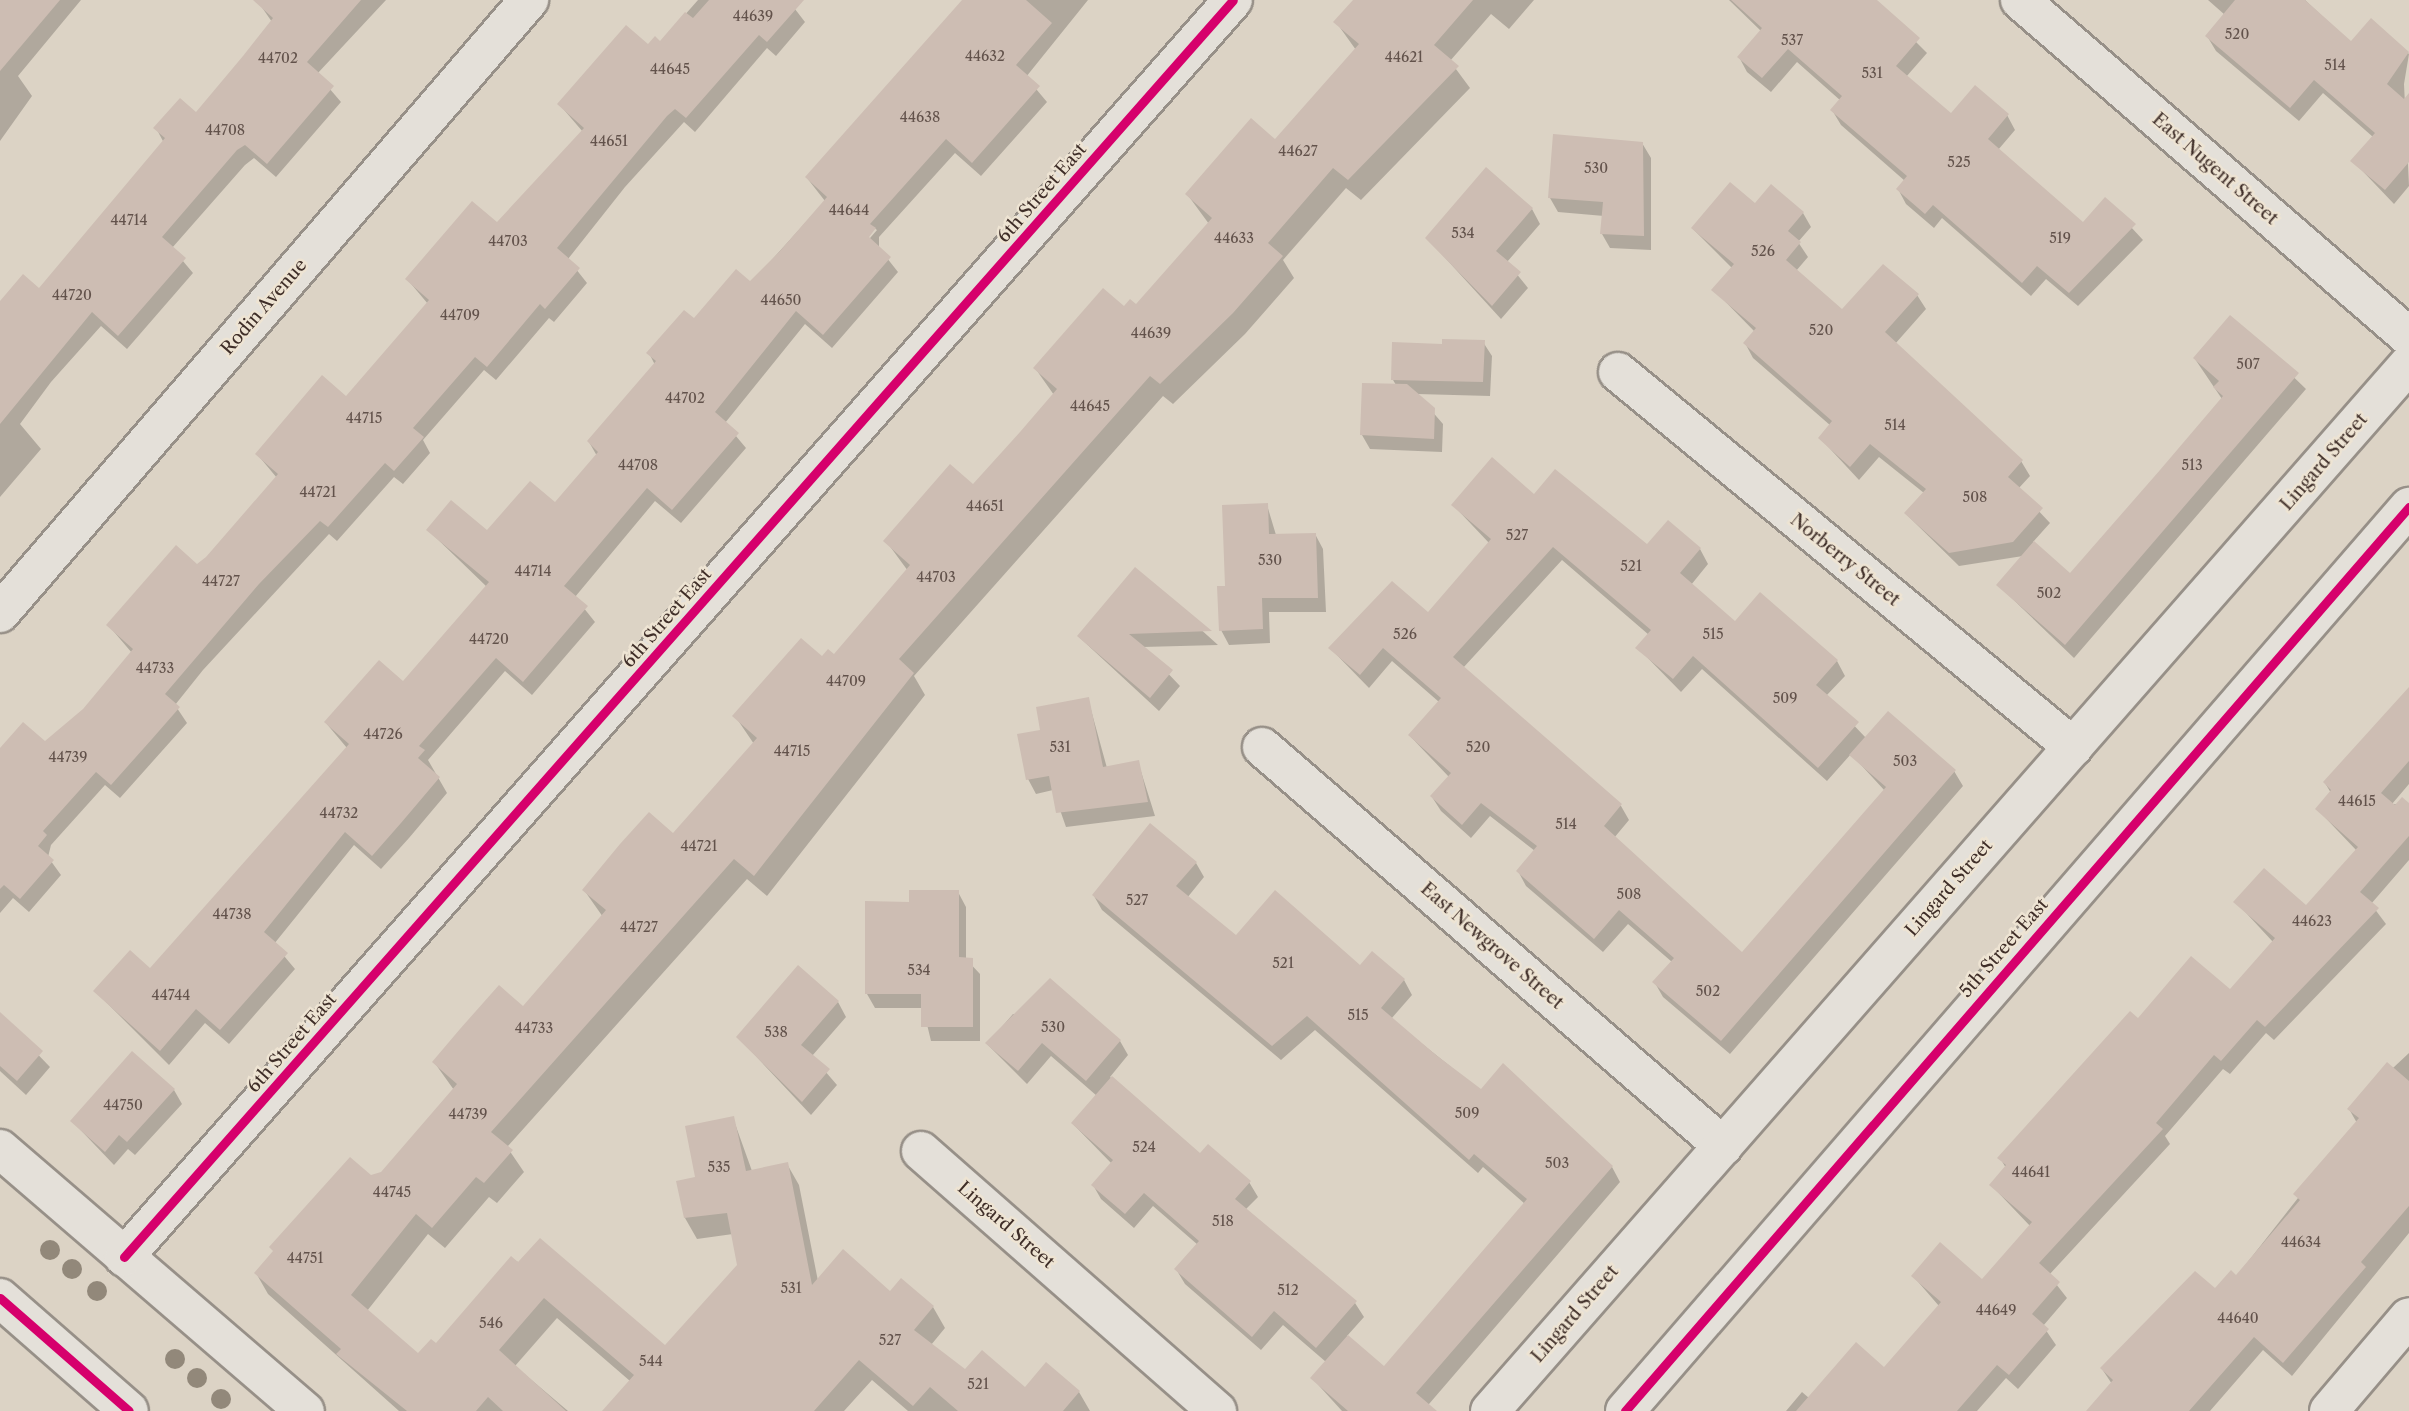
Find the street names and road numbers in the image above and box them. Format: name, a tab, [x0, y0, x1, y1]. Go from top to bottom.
street label: East Nugent Street	[2148, 109, 2282, 229]
street label: 6th Street East	[993, 139, 1091, 247]
street label: Rodin Avenue	[216, 254, 312, 360]
street label: Lingard Street	[2276, 409, 2372, 515]
street label: Norberry Street	[1786, 509, 1904, 611]
street label: 6th Street East	[618, 564, 716, 672]
street label: Lingard Street	[1901, 835, 1997, 941]
street label: East Newgrove Street	[1416, 878, 1568, 1014]
street label: 5th Street East	[1955, 894, 2053, 1002]
street label: 6th Street East	[243, 989, 341, 1097]
street label: Lingard Street	[953, 1177, 1059, 1273]
street label: Lingard Street	[1527, 1261, 1623, 1367]

